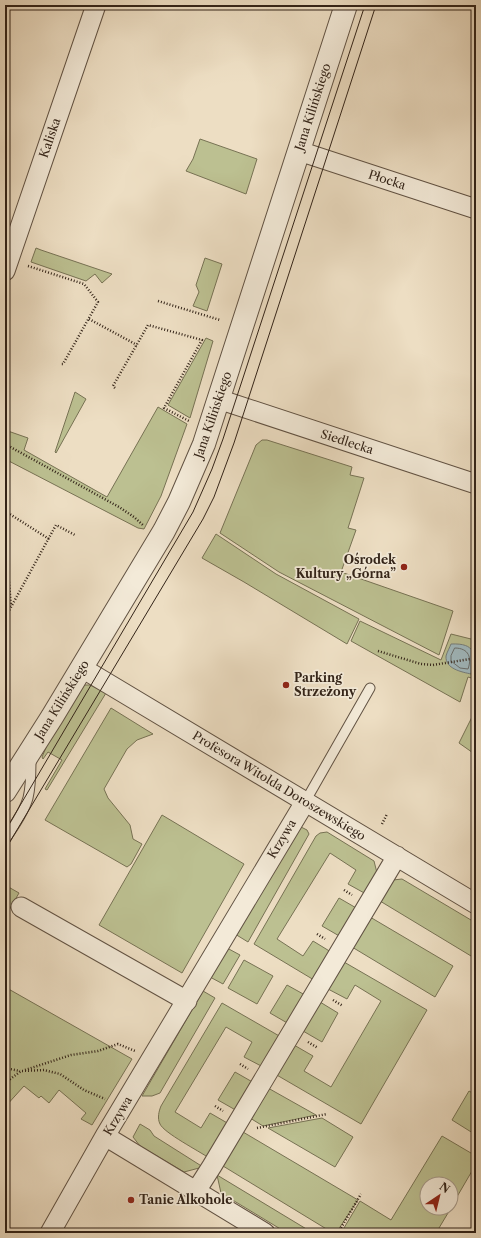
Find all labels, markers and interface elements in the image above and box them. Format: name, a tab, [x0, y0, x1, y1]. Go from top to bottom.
street label: Jana Kilińskiego	[291, 61, 334, 154]
street label: Kaliska	[36, 115, 64, 160]
street label: Płocka	[367, 166, 408, 193]
street label: Jana Kilińskiego	[190, 369, 234, 462]
street label: Siedlecka	[319, 426, 376, 457]
place label: Ośrodek Kultury „Górna”	[296, 552, 397, 581]
marker: Ośrodek Kultury „Górna”	[399, 562, 409, 572]
street label: Jana Kilińskiego	[30, 657, 92, 744]
place label: Parking Strzeżony	[294, 670, 357, 699]
marker: Parking Strzeżony	[281, 680, 291, 690]
street label: Profesora Witolda Doroszewskiego	[190, 728, 369, 843]
street label: Krzywa	[264, 816, 299, 861]
street label: Krzywa	[100, 1093, 135, 1138]
north arrow	[419, 1176, 459, 1216]
text: N	[437, 1179, 453, 1197]
place label: Tanie Alkohole	[139, 1192, 232, 1207]
marker: Tanie Alkohole	[126, 1195, 136, 1205]

